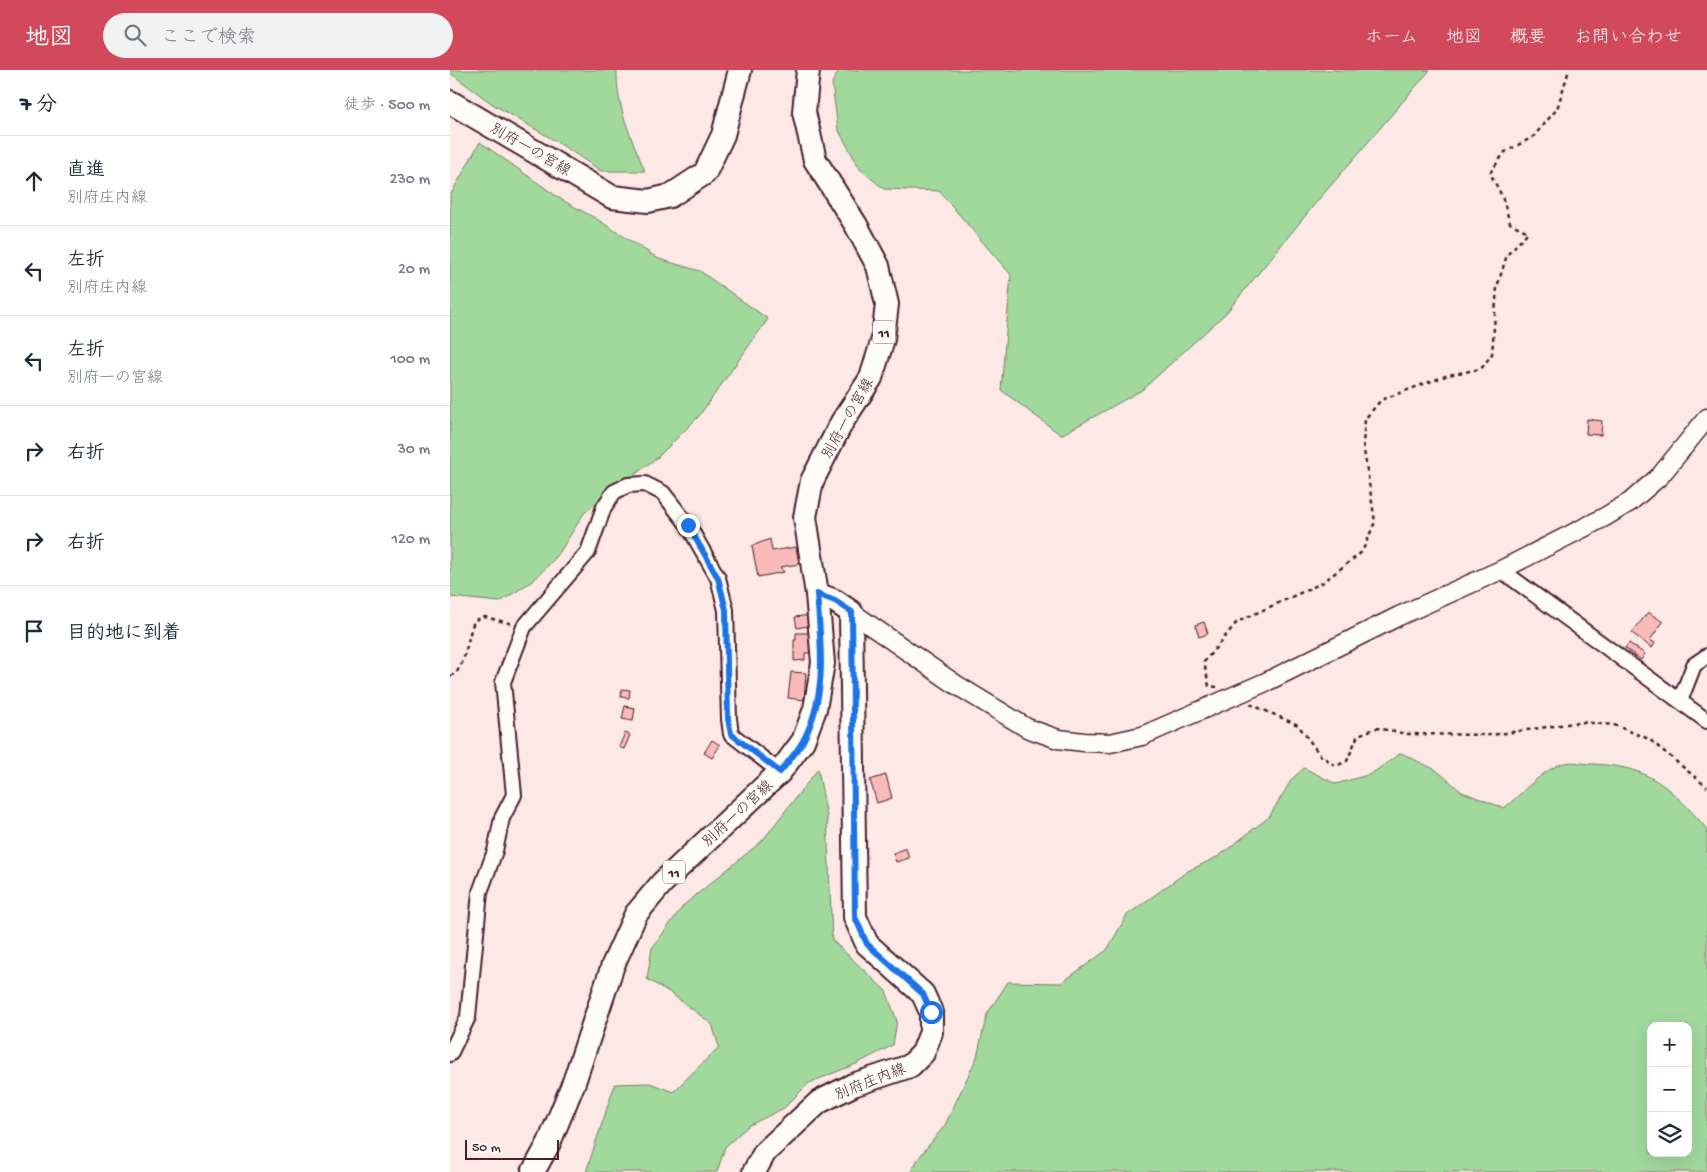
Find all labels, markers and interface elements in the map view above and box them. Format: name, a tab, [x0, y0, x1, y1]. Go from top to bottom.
search box	[103, 13, 453, 58]
icon: search	[121, 21, 149, 49]
text: 地図	[25, 25, 73, 54]
text: ここで検索	[161, 27, 256, 50]
text: ホーム	[1365, 28, 1418, 49]
text: 地図	[1446, 28, 1482, 49]
text: 概要	[1510, 28, 1546, 49]
text: お問い合わせ	[1574, 28, 1682, 49]
text: 7 分	[20, 94, 57, 119]
text: 徒歩 · 500 m	[344, 97, 430, 116]
street label: 別府一の宮線	[487, 120, 574, 181]
text: 直進	[67, 160, 105, 183]
icon: ahead	[20, 167, 48, 195]
text: 230 m	[390, 171, 430, 190]
text: 別府庄内線	[67, 190, 147, 209]
text: 左折	[67, 250, 105, 273]
icon: left	[20, 257, 48, 285]
text: 20 m	[398, 261, 430, 280]
text: 別府庄内線	[67, 280, 147, 299]
road number: 11	[873, 320, 895, 344]
text: 左折	[67, 340, 105, 363]
icon: left	[20, 347, 48, 375]
text: 100 m	[390, 351, 430, 370]
text: 別府一の宮線	[67, 370, 163, 389]
street label: 別府一の宮線	[818, 375, 878, 463]
icon: right	[20, 437, 48, 465]
text: 30 m	[397, 441, 430, 460]
text: 右折	[67, 443, 105, 466]
route end	[677, 514, 700, 537]
icon: right	[20, 527, 48, 555]
text: 120 m	[391, 531, 430, 550]
text: 右折	[67, 533, 105, 556]
icon: arrive	[20, 617, 48, 645]
text: 目的地に到着	[67, 623, 181, 646]
street label: 別府一の宮線	[699, 776, 777, 852]
road number: 11	[663, 860, 685, 884]
route start	[920, 1001, 943, 1024]
map controls	[1647, 1022, 1692, 1157]
button: +	[1647, 1022, 1692, 1067]
street label: 別府庄内線	[832, 1060, 909, 1105]
button: −	[1647, 1067, 1692, 1112]
button: layers	[1647, 1112, 1692, 1157]
scale bar	[465, 1137, 559, 1160]
text: 50 m	[472, 1140, 501, 1157]

